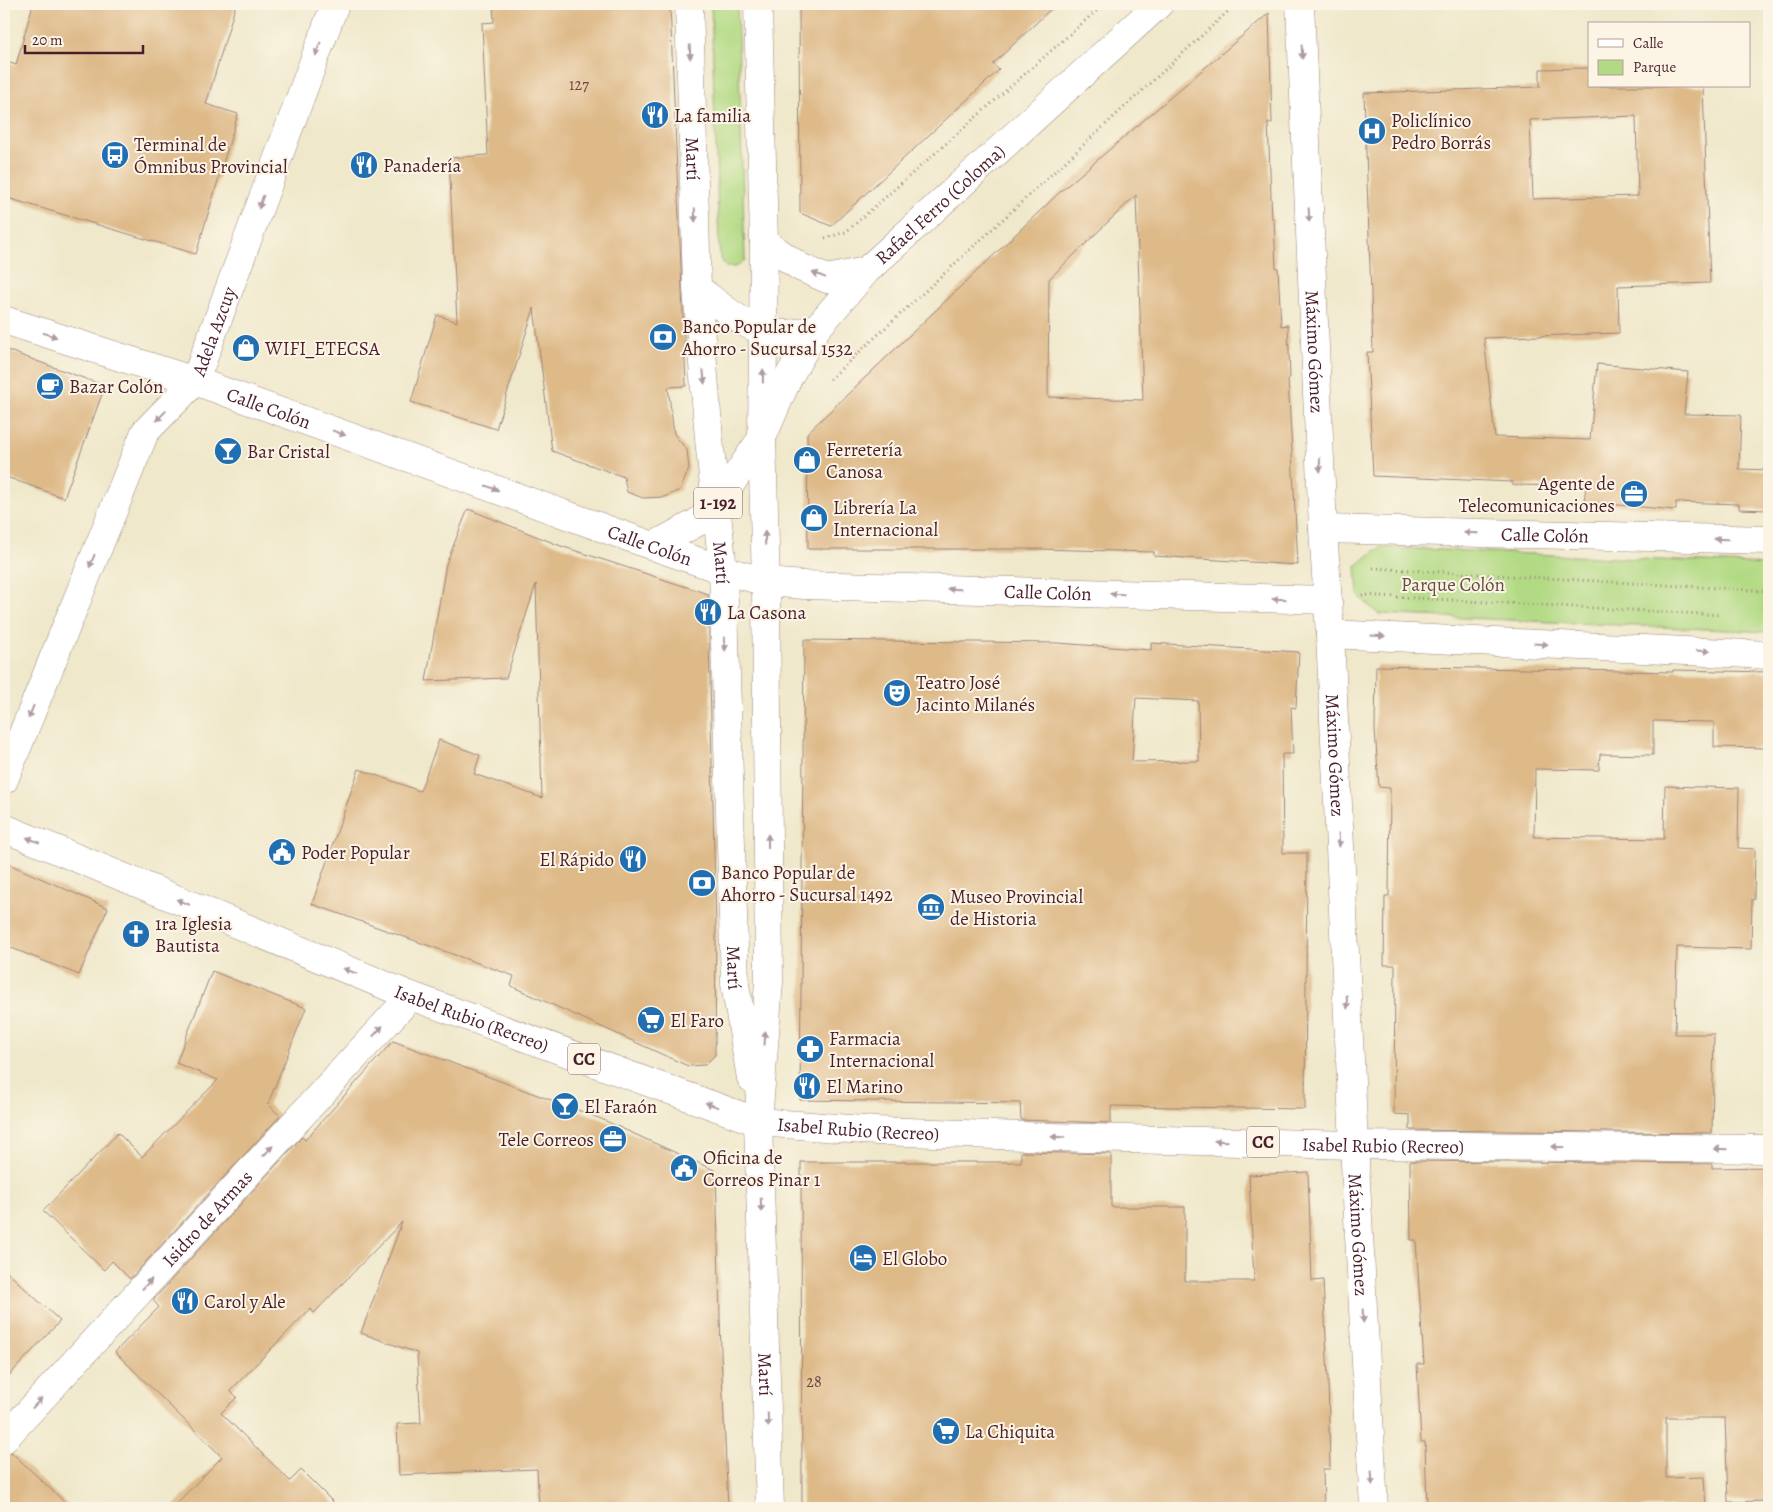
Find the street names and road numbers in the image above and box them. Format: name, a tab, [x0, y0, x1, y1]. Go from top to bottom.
street label: Martí	[679, 137, 706, 181]
street label: Rafael Ferro (Coloma)	[870, 139, 1011, 271]
street label: Adela Azcuy	[186, 283, 243, 381]
street label: Máximo Gómez	[1299, 290, 1330, 414]
street label: Calle Colón	[223, 381, 314, 436]
road number: 1-192	[694, 488, 742, 518]
street label: Calle Colón	[604, 519, 695, 572]
street label: Calle Colón	[1501, 521, 1589, 550]
street label: Martí	[706, 540, 735, 585]
street label: Calle Colón	[1003, 579, 1092, 607]
street label: Máximo Gómez	[1319, 693, 1351, 817]
street label: Martí	[720, 945, 748, 992]
street label: Isabel Rubio (Recreo)	[390, 979, 552, 1059]
road number: CC	[568, 1044, 600, 1074]
street label: Isabel Rubio (Recreo)	[776, 1111, 940, 1147]
road number: CC	[1247, 1126, 1279, 1158]
street label: Isabel Rubio (Recreo)	[1301, 1132, 1464, 1160]
street label: Isidro de Armas	[157, 1165, 259, 1273]
street label: Máximo Gómez	[1342, 1172, 1374, 1297]
street label: Martí	[751, 1352, 779, 1397]

